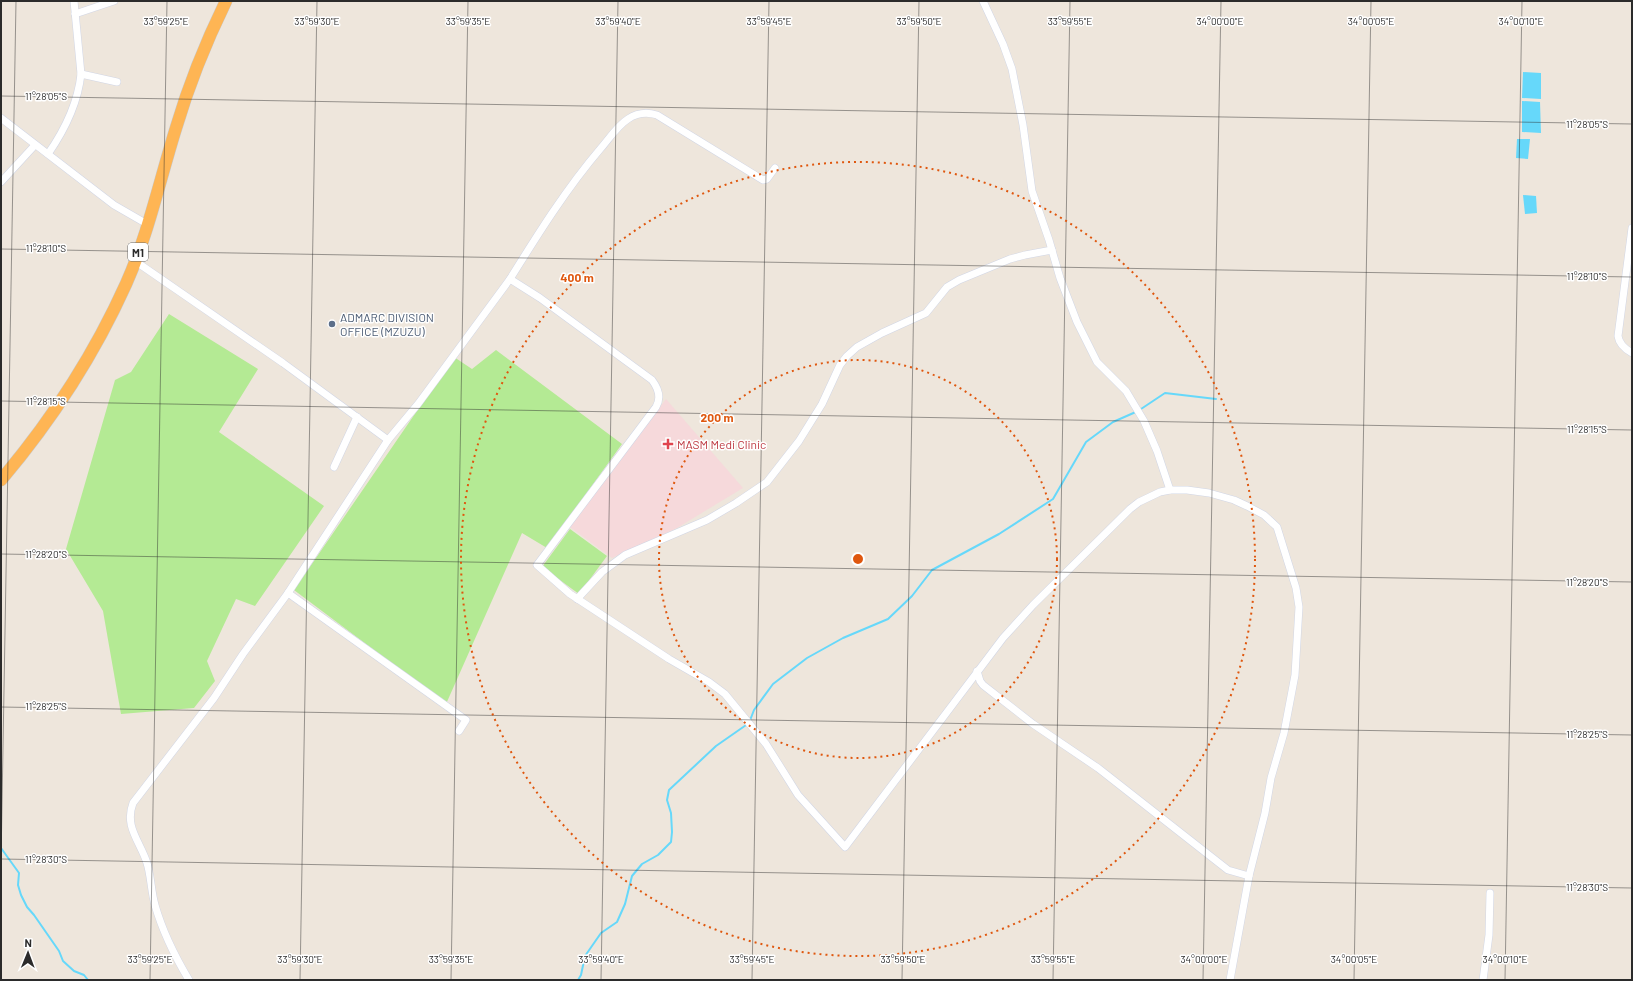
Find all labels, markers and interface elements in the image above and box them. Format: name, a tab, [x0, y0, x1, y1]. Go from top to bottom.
text: 33°59'25"E	[144, 15, 188, 27]
text: 33°59'30"E	[294, 15, 340, 27]
text: 33°59'35"E	[446, 15, 490, 27]
text: 33°59'40"E	[595, 15, 641, 27]
text: 33°59'45"E	[746, 15, 792, 27]
text: 33°59'50"E	[896, 15, 942, 27]
text: 33°59'55"E	[1048, 15, 1092, 27]
text: 34°00'00"E	[1196, 15, 1244, 27]
text: 34°00'05"E	[1348, 15, 1394, 27]
text: 34°00'10"E	[1499, 15, 1543, 27]
text: 11°28'05"S	[25, 90, 67, 102]
text: 11°28'05"S	[1566, 118, 1608, 130]
text: 11°28'10"S	[26, 242, 66, 254]
road number: M1	[128, 243, 148, 261]
text: 400 m	[560, 270, 594, 284]
text: 11°28'10"S	[1567, 270, 1607, 282]
place label: ADMARC DIVISION OFFICE (MZUZU)	[340, 310, 434, 338]
marker: ADMARC DIVISION OFFICE (MZUZU)	[327, 319, 337, 329]
text: 11°28'15"S	[26, 395, 66, 407]
text: 200 m	[701, 410, 733, 424]
text: 11°28'15"S	[1567, 423, 1607, 435]
place label: MASM Medi Clinic	[677, 437, 766, 451]
marker: MASM Medi Clinic	[662, 438, 674, 450]
text: 11°28'20"S	[25, 548, 67, 560]
centre of rings	[851, 552, 865, 566]
text: 11°28'20"S	[1566, 576, 1608, 588]
text: 11°28'25"S	[25, 700, 67, 712]
text: 11°28'25"S	[1566, 728, 1608, 740]
text: 11°28'30"S	[25, 853, 67, 865]
text: 11°28'30"S	[1566, 881, 1608, 893]
north arrow	[8, 933, 48, 973]
text: N	[24, 936, 32, 949]
text: 33°59'25"E	[128, 953, 172, 965]
text: 33°59'30"E	[277, 953, 323, 965]
text: 33°59'35"E	[429, 953, 473, 965]
text: 33°59'40"E	[578, 953, 624, 965]
text: 33°59'45"E	[729, 953, 775, 965]
text: 33°59'50"E	[880, 953, 926, 965]
text: 33°59'55"E	[1031, 953, 1075, 965]
text: 34°00'00"E	[1180, 953, 1228, 965]
text: 34°00'05"E	[1331, 953, 1377, 965]
text: 34°00'10"E	[1483, 953, 1527, 965]

